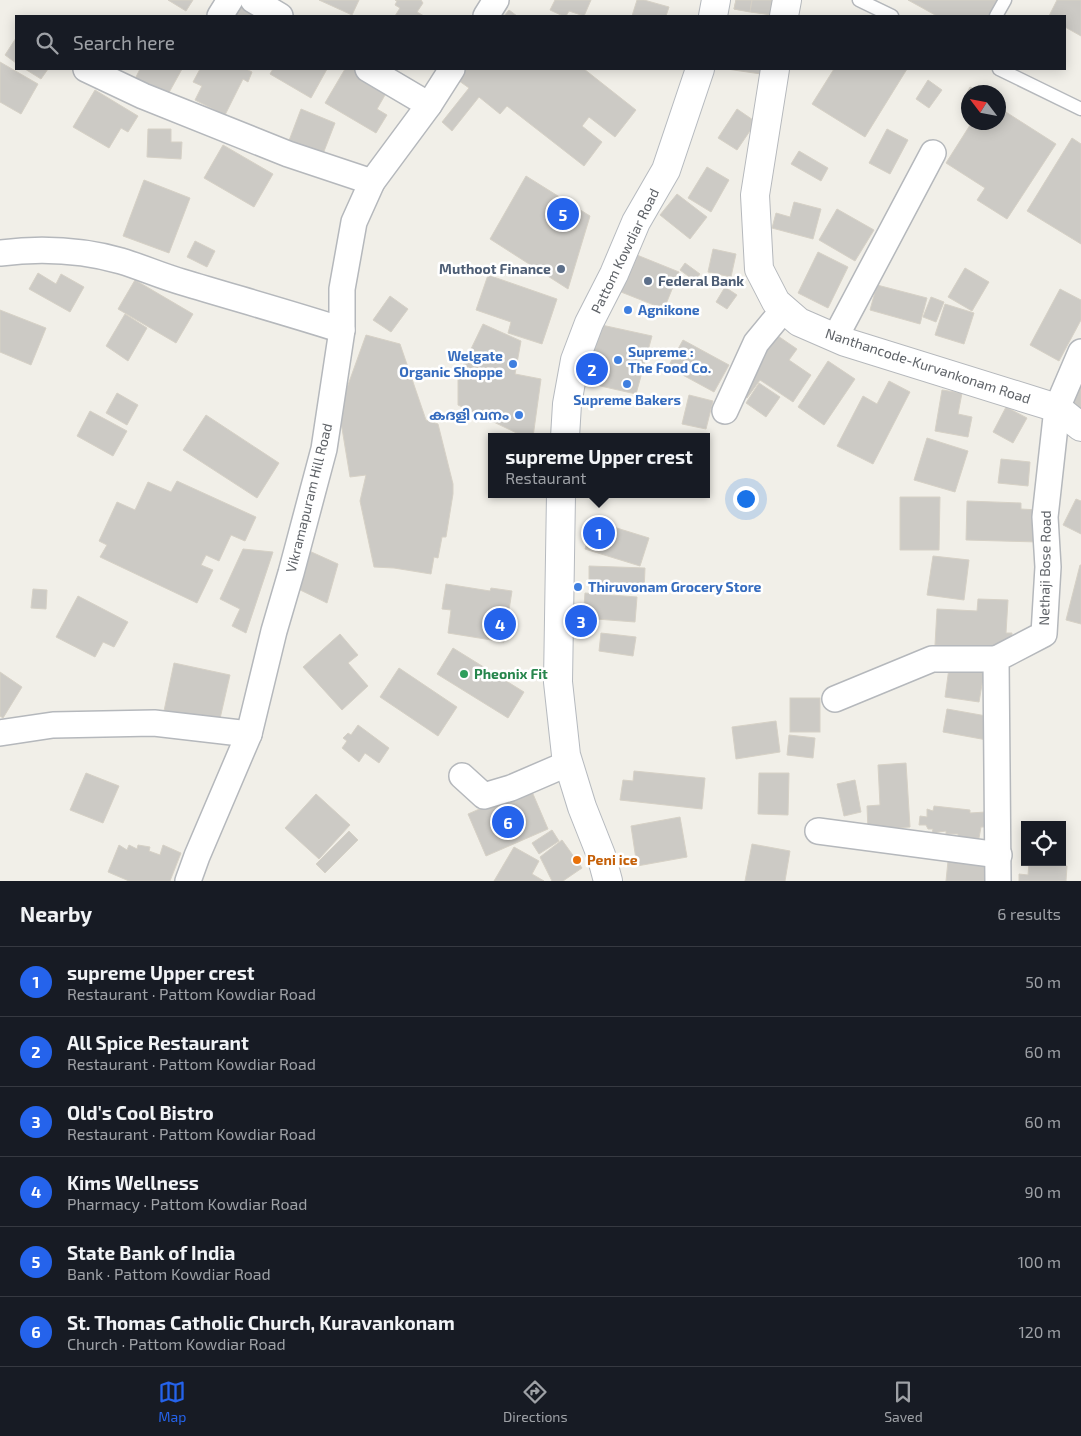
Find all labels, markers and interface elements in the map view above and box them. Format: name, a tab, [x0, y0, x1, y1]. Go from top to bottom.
search box	[15, 15, 1066, 70]
icon: search	[33, 29, 61, 57]
text: Search here	[73, 31, 175, 54]
north arrow	[961, 85, 1006, 130]
street label: Pattom Kowdiar Road	[587, 185, 662, 316]
pin: 5	[547, 195, 579, 233]
place label: Muthoot Finance	[439, 260, 551, 277]
marker: Muthoot Finance	[555, 263, 567, 275]
place label: Federal Bank	[658, 272, 744, 289]
marker: Federal Bank	[642, 275, 654, 287]
place label: Agnikone	[638, 301, 700, 318]
marker: Agnikone	[622, 304, 634, 316]
street label: Nanthancode-Kurvankonam Road	[823, 324, 1033, 407]
place label: Supreme : The Food Co.	[628, 343, 711, 376]
place label: Welgate Organic Shoppe	[399, 347, 503, 380]
pin: 2	[576, 350, 608, 388]
marker: Supreme : The Food Co.	[612, 354, 624, 366]
marker: Welgate Organic Shoppe	[507, 358, 519, 370]
marker: Supreme Bakers	[621, 378, 633, 390]
place label: Supreme Bakers	[573, 391, 681, 408]
place label: കദളി വനം	[429, 406, 509, 423]
marker: കദളി വനം	[513, 409, 525, 421]
street label: Vikramapuram Hill Road	[282, 421, 335, 574]
popup	[488, 433, 710, 498]
text: supreme Upper crest	[505, 445, 693, 468]
text: Restaurant	[505, 468, 586, 487]
your location	[733, 486, 759, 512]
street label: Nethaji Bose Road	[1035, 510, 1054, 626]
pin: 1	[583, 514, 615, 552]
place label: Thiruvonam Grocery Store	[588, 578, 762, 595]
marker: Thiruvonam Grocery Store	[572, 581, 584, 593]
pin: 3	[565, 602, 597, 640]
pin: 4	[484, 605, 516, 643]
place label: Pheonix Fit	[474, 665, 548, 682]
marker: Pheonix Fit	[458, 668, 470, 680]
pin: 6	[492, 803, 524, 841]
map controls	[1021, 821, 1066, 866]
button: locate	[1021, 821, 1066, 866]
place label: Peni ice	[587, 851, 638, 868]
marker: Peni ice	[571, 854, 583, 866]
text: Nearby	[20, 901, 92, 926]
text: 6 results	[997, 904, 1061, 923]
text: supreme Upper crest	[67, 961, 255, 984]
text: 1	[33, 972, 39, 991]
text: 50 m	[1025, 972, 1061, 991]
text: Restaurant · Pattom Kowdiar Road	[67, 984, 316, 1003]
text: All Spice Restaurant	[67, 1031, 249, 1054]
text: 2	[31, 1042, 41, 1061]
text: 60 m	[1025, 1042, 1061, 1061]
text: Restaurant · Pattom Kowdiar Road	[67, 1054, 316, 1073]
text: Old's Cool Bistro	[67, 1101, 214, 1124]
text: 3	[31, 1112, 41, 1131]
text: 60 m	[1025, 1112, 1061, 1131]
text: Restaurant · Pattom Kowdiar Road	[67, 1124, 316, 1143]
text: Kims Wellness	[67, 1171, 199, 1194]
text: 4	[31, 1182, 41, 1201]
text: 90 m	[1025, 1182, 1061, 1201]
text: Pharmacy · Pattom Kowdiar Road	[67, 1194, 307, 1213]
text: State Bank of India	[67, 1241, 235, 1264]
text: 5	[32, 1252, 40, 1271]
text: 100 m	[1018, 1252, 1061, 1271]
text: Bank · Pattom Kowdiar Road	[67, 1264, 271, 1283]
text: St. Thomas Catholic Church, Kuravankonam	[67, 1311, 455, 1334]
text: 6	[31, 1322, 41, 1341]
text: 120 m	[1018, 1322, 1061, 1341]
text: Church · Pattom Kowdiar Road	[67, 1334, 286, 1353]
tab: Map	[158, 1378, 186, 1425]
tab: Directions	[503, 1378, 568, 1425]
tab: Saved	[884, 1378, 923, 1425]

